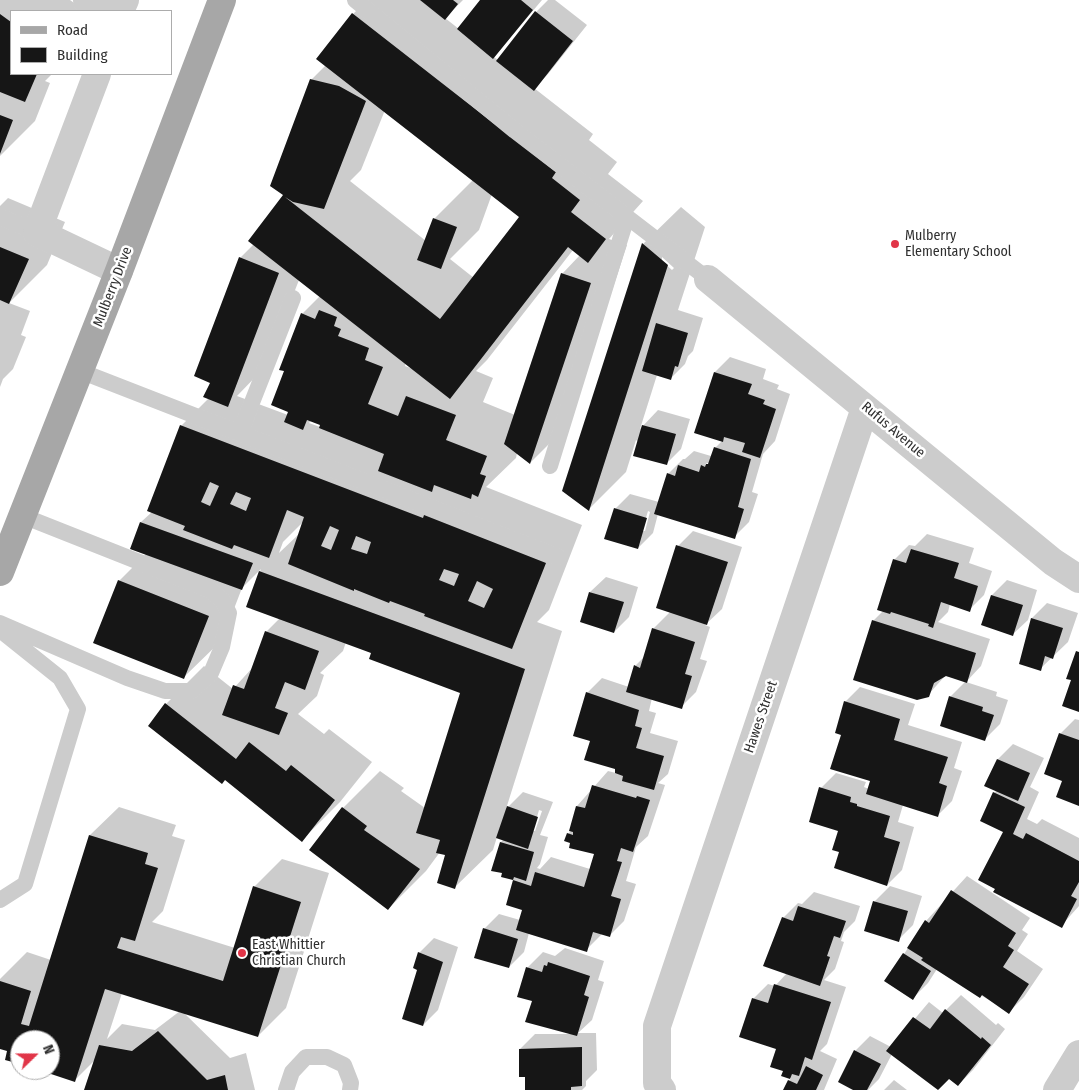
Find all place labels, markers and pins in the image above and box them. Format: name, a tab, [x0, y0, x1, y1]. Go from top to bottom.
place label: Mulberry Elementary School	[905, 228, 1012, 260]
marker: Mulberry Elementary School	[889, 238, 901, 250]
place label: East Whittier Christian Church	[252, 937, 346, 970]
marker: East Whittier Christian Church	[236, 947, 248, 959]

